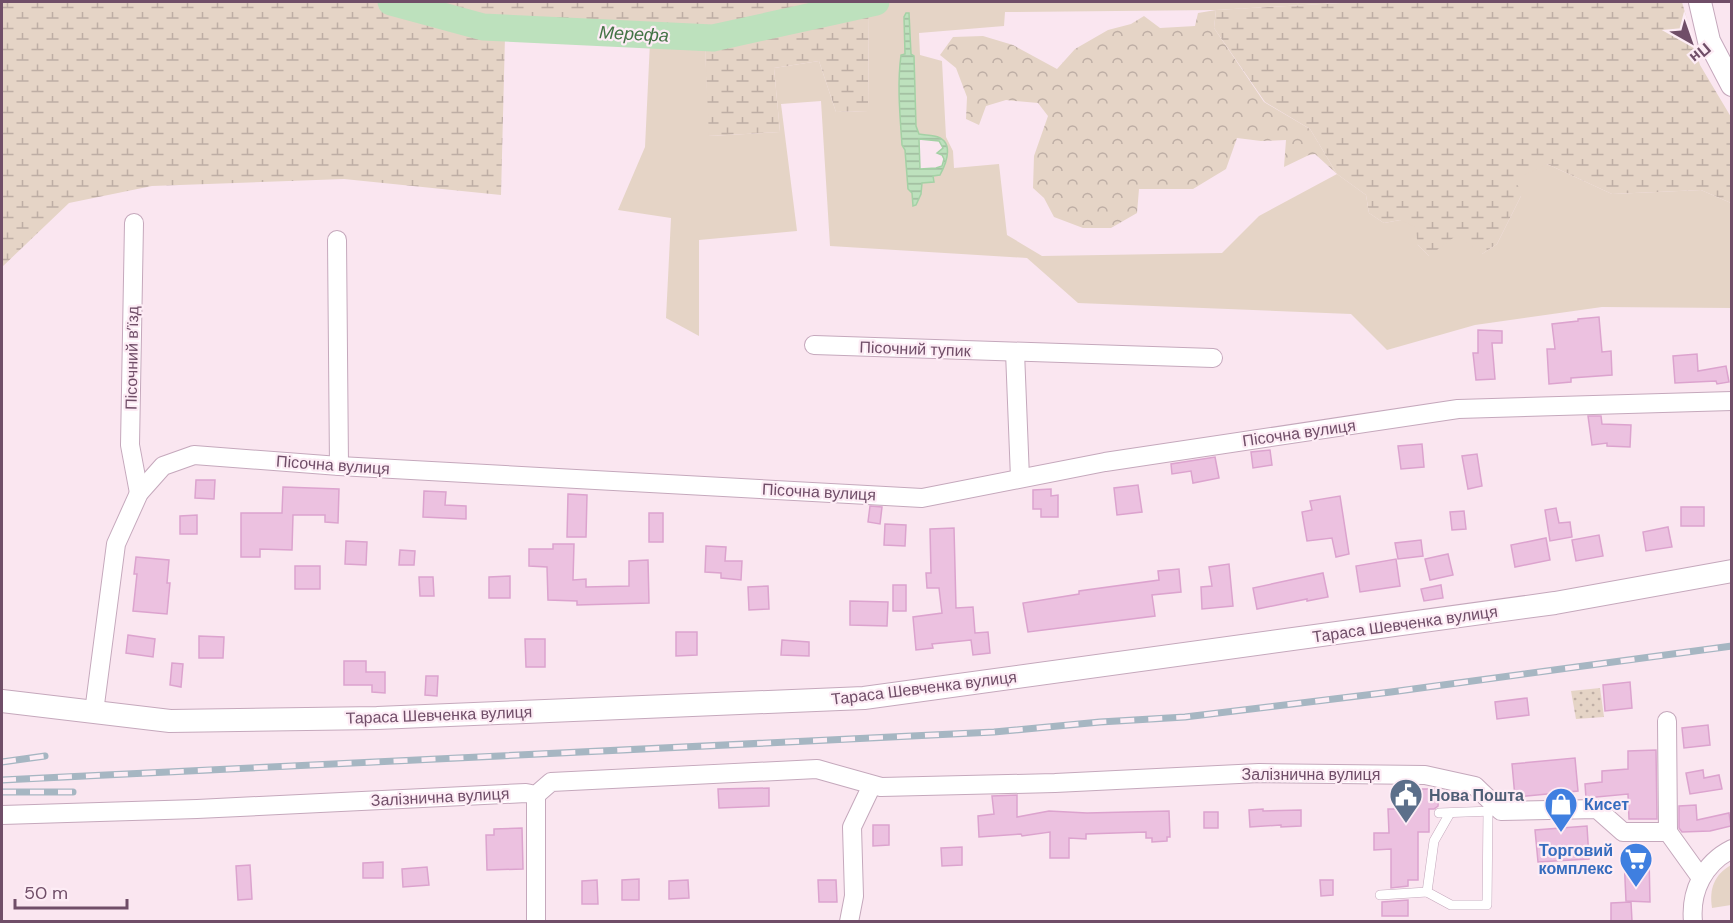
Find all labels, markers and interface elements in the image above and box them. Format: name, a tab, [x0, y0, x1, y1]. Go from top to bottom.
north arrow	[1661, 12, 1721, 72]
water label: Мерефа	[598, 20, 670, 48]
text: Пн	[1685, 38, 1715, 68]
street label: Пісочний в’їзд	[121, 305, 143, 410]
street label: Пісочний тупик	[859, 337, 972, 361]
street label: Пісочна вулиця	[1241, 415, 1357, 451]
street label: Пісочна вулиця	[275, 451, 391, 479]
street label: Пісочна вулиця	[762, 479, 876, 505]
street label: Тараса Шевченка вулиця	[1311, 601, 1499, 647]
street label: Тараса Шевченка вулиця	[830, 666, 1018, 710]
street label: Тараса Шевченка вулиця	[345, 701, 533, 729]
street label: Залізнична вулиця	[1242, 764, 1380, 785]
public building icon: Нова Пошта	[1388, 777, 1424, 824]
street label: Залізнична вулиця	[370, 783, 510, 811]
place label: Нова Пошта	[1429, 785, 1524, 806]
shop icon: Кисет	[1543, 786, 1579, 833]
place label: Кисет	[1584, 794, 1629, 815]
place label: Торговий комплекс	[1539, 840, 1613, 879]
supermarket icon: Торговий комплекс	[1618, 841, 1654, 888]
scale bar	[15, 872, 128, 910]
text: 50 m	[24, 881, 68, 905]

